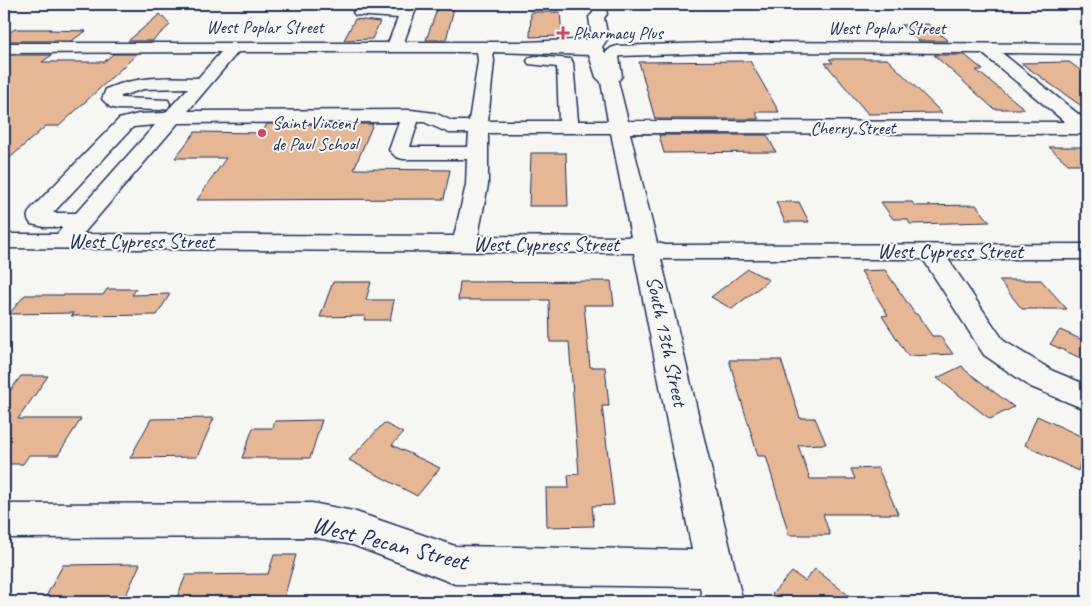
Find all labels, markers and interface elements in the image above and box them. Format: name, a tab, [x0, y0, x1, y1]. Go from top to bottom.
street label: West Poplar Street	[207, 16, 325, 38]
street label: West Poplar Street	[829, 17, 947, 39]
place label: Pharmacy Plus	[573, 22, 664, 44]
marker: Pharmacy Plus	[557, 27, 569, 39]
place label: Saint Vincent de Paul School	[272, 112, 361, 155]
street label: Cherry Street	[811, 117, 898, 139]
marker: Saint Vincent de Paul School	[256, 127, 268, 139]
street label: West Cypress Street	[68, 228, 216, 254]
street label: West Cypress Street	[473, 231, 621, 257]
street label: West Cypress Street	[877, 238, 1025, 264]
street label: South 13th Street	[641, 273, 694, 411]
street label: West Pecan Street	[309, 508, 473, 578]

